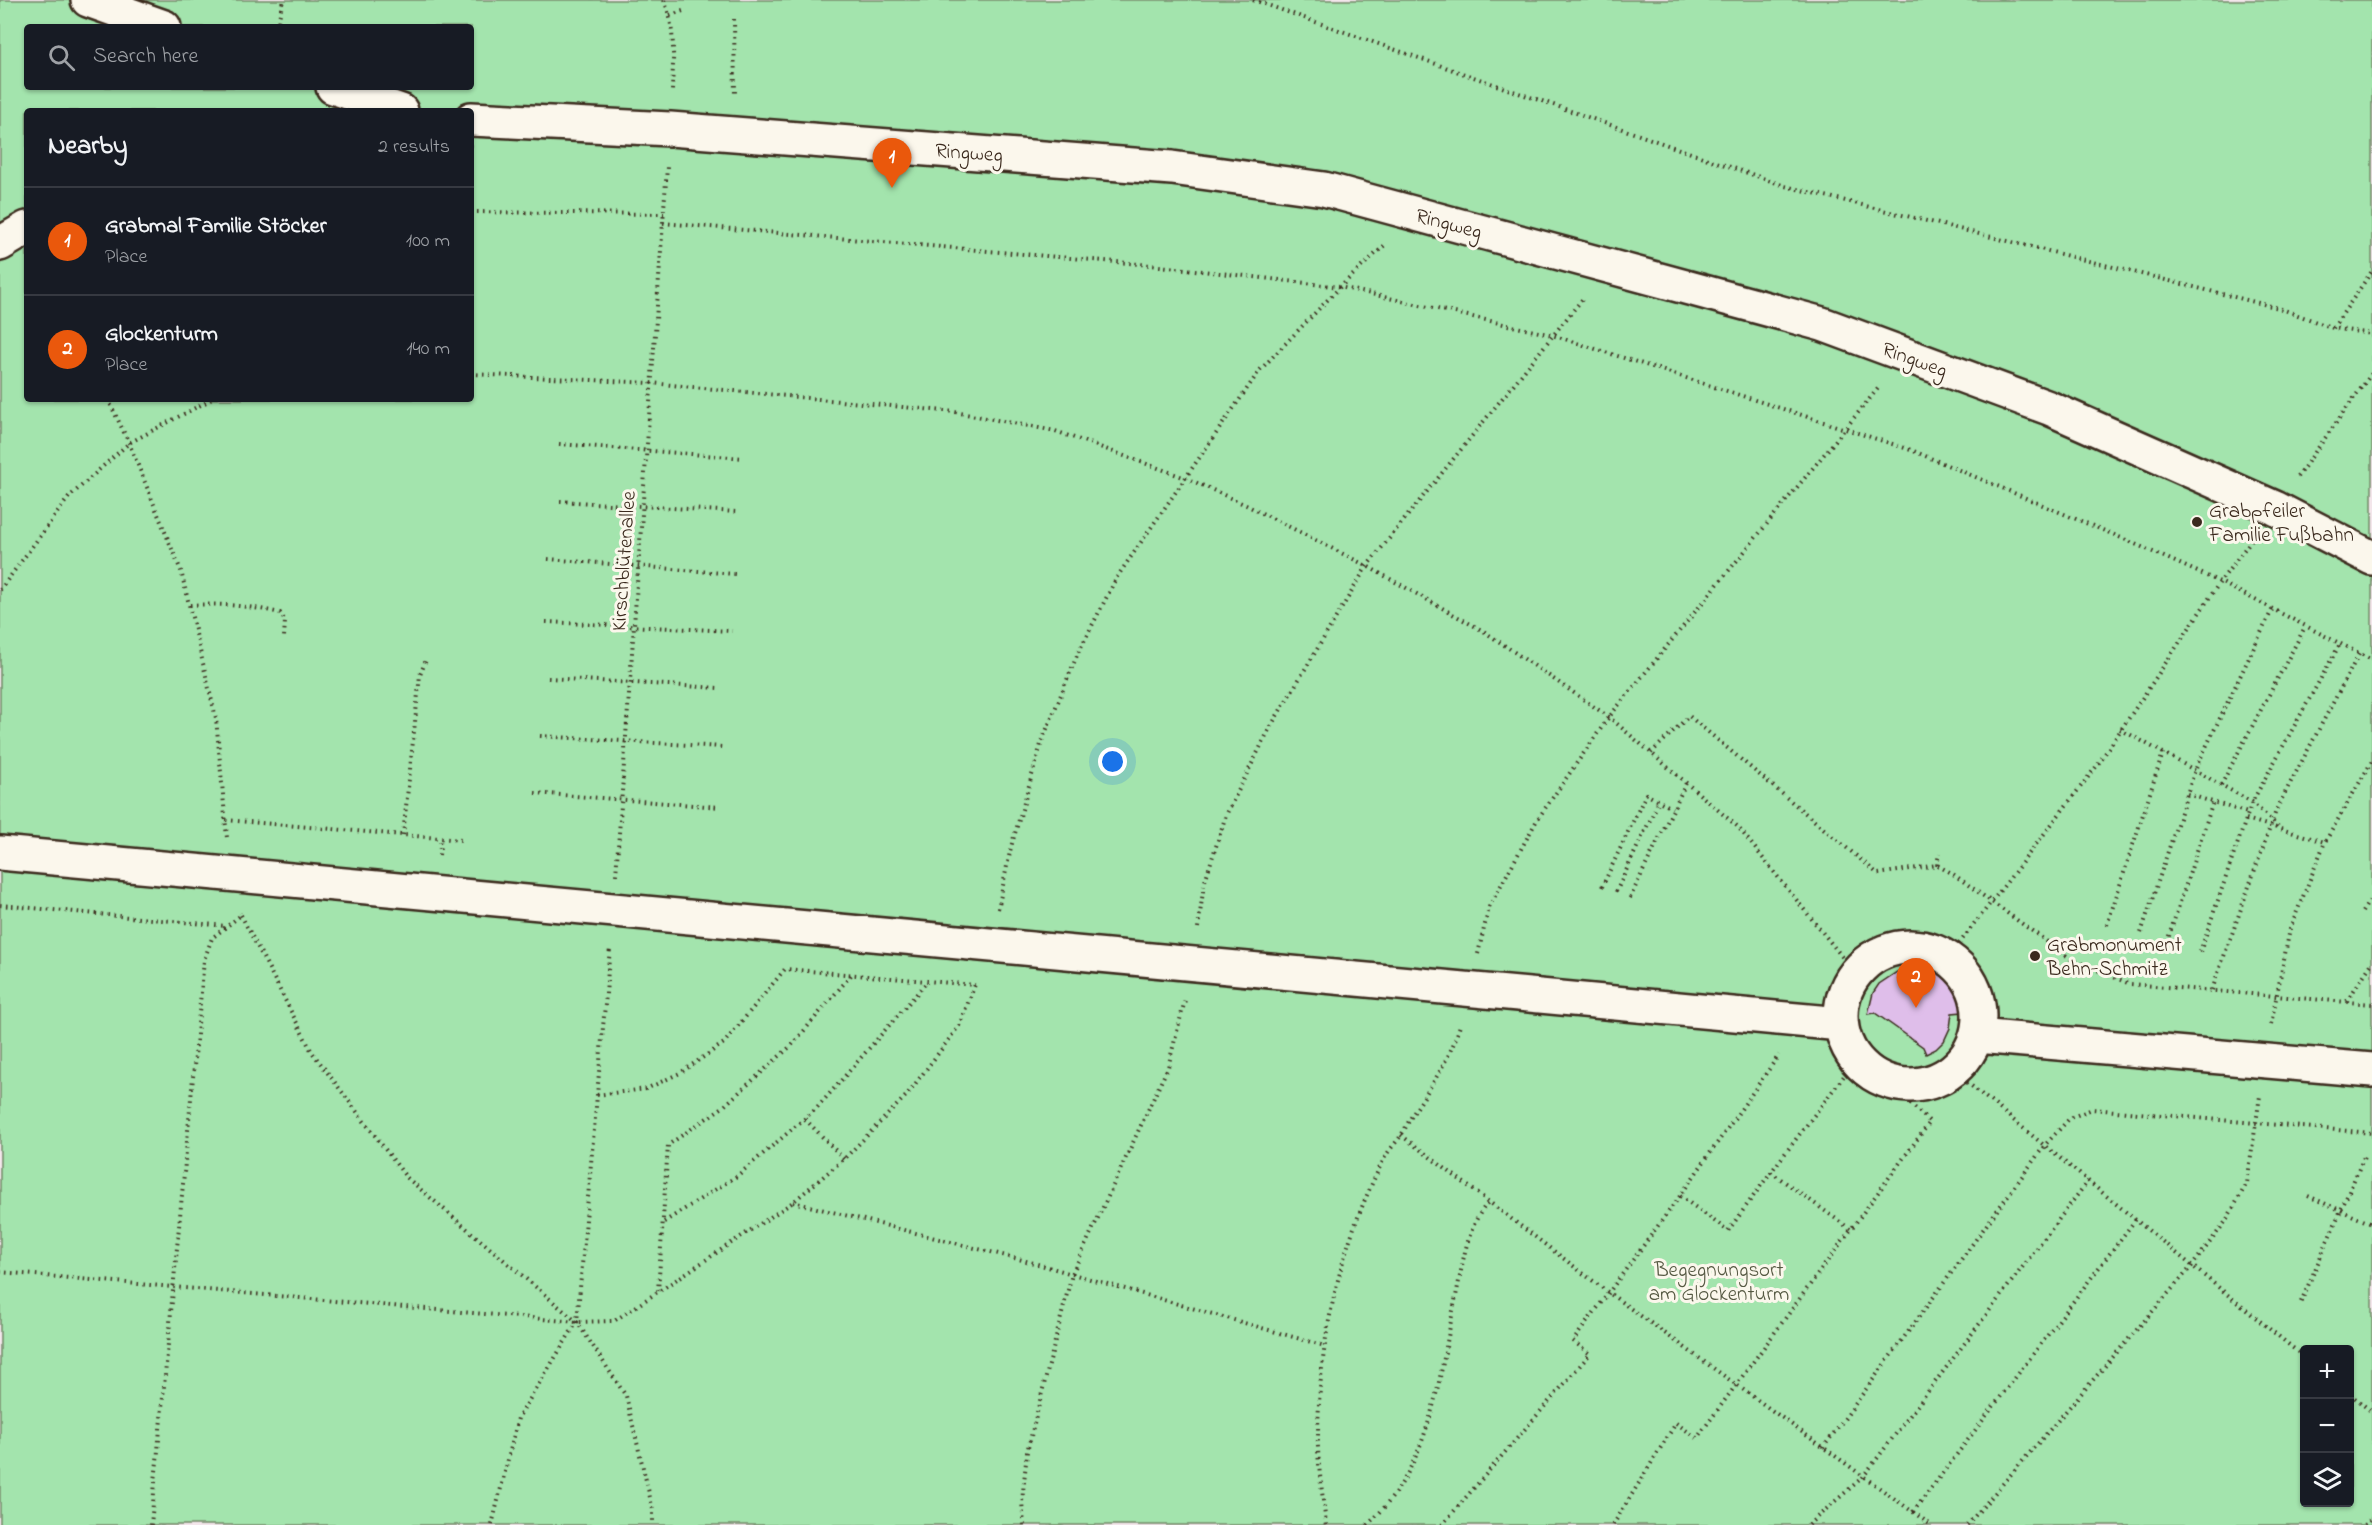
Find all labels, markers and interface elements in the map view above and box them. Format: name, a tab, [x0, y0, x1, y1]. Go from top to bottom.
search box	[24, 24, 474, 90]
icon: search	[45, 41, 78, 74]
text: Search here	[93, 41, 198, 73]
text: Nearby	[48, 128, 127, 166]
text: 2 results	[378, 133, 450, 162]
street label: Ringweg	[934, 137, 1004, 173]
pin: 1	[872, 138, 912, 188]
street label: Ringweg	[1411, 202, 1485, 250]
text: Grabmal Familie Stöcker	[105, 211, 326, 243]
text: 1	[64, 227, 71, 256]
text: 100 m	[406, 227, 450, 256]
text: Place	[105, 243, 147, 272]
text: Glockenturm	[105, 319, 218, 351]
text: 2	[63, 335, 72, 364]
text: 140 m	[406, 335, 450, 364]
street label: Ringweg	[1877, 335, 1951, 388]
text: Place	[105, 351, 147, 380]
street label: Kirschblütenallee	[605, 489, 645, 632]
place label: Grabpfeiler Familie Fußbahn	[2208, 497, 2354, 551]
marker: Grabpfeiler Familie Fußbahn	[2190, 515, 2204, 529]
your location	[1098, 747, 1127, 776]
place label: Grabmonument Behn-Schmitz	[2046, 931, 2182, 985]
marker: Grabmonument Behn-Schmitz	[2028, 949, 2042, 963]
pin: 2	[1896, 958, 1936, 1008]
park label: Begegnungsort am Glockenturm	[1649, 1256, 1789, 1310]
map controls	[2300, 1345, 2354, 1507]
button: +	[2300, 1345, 2354, 1399]
button: −	[2300, 1399, 2354, 1453]
button: layers	[2300, 1453, 2354, 1507]

